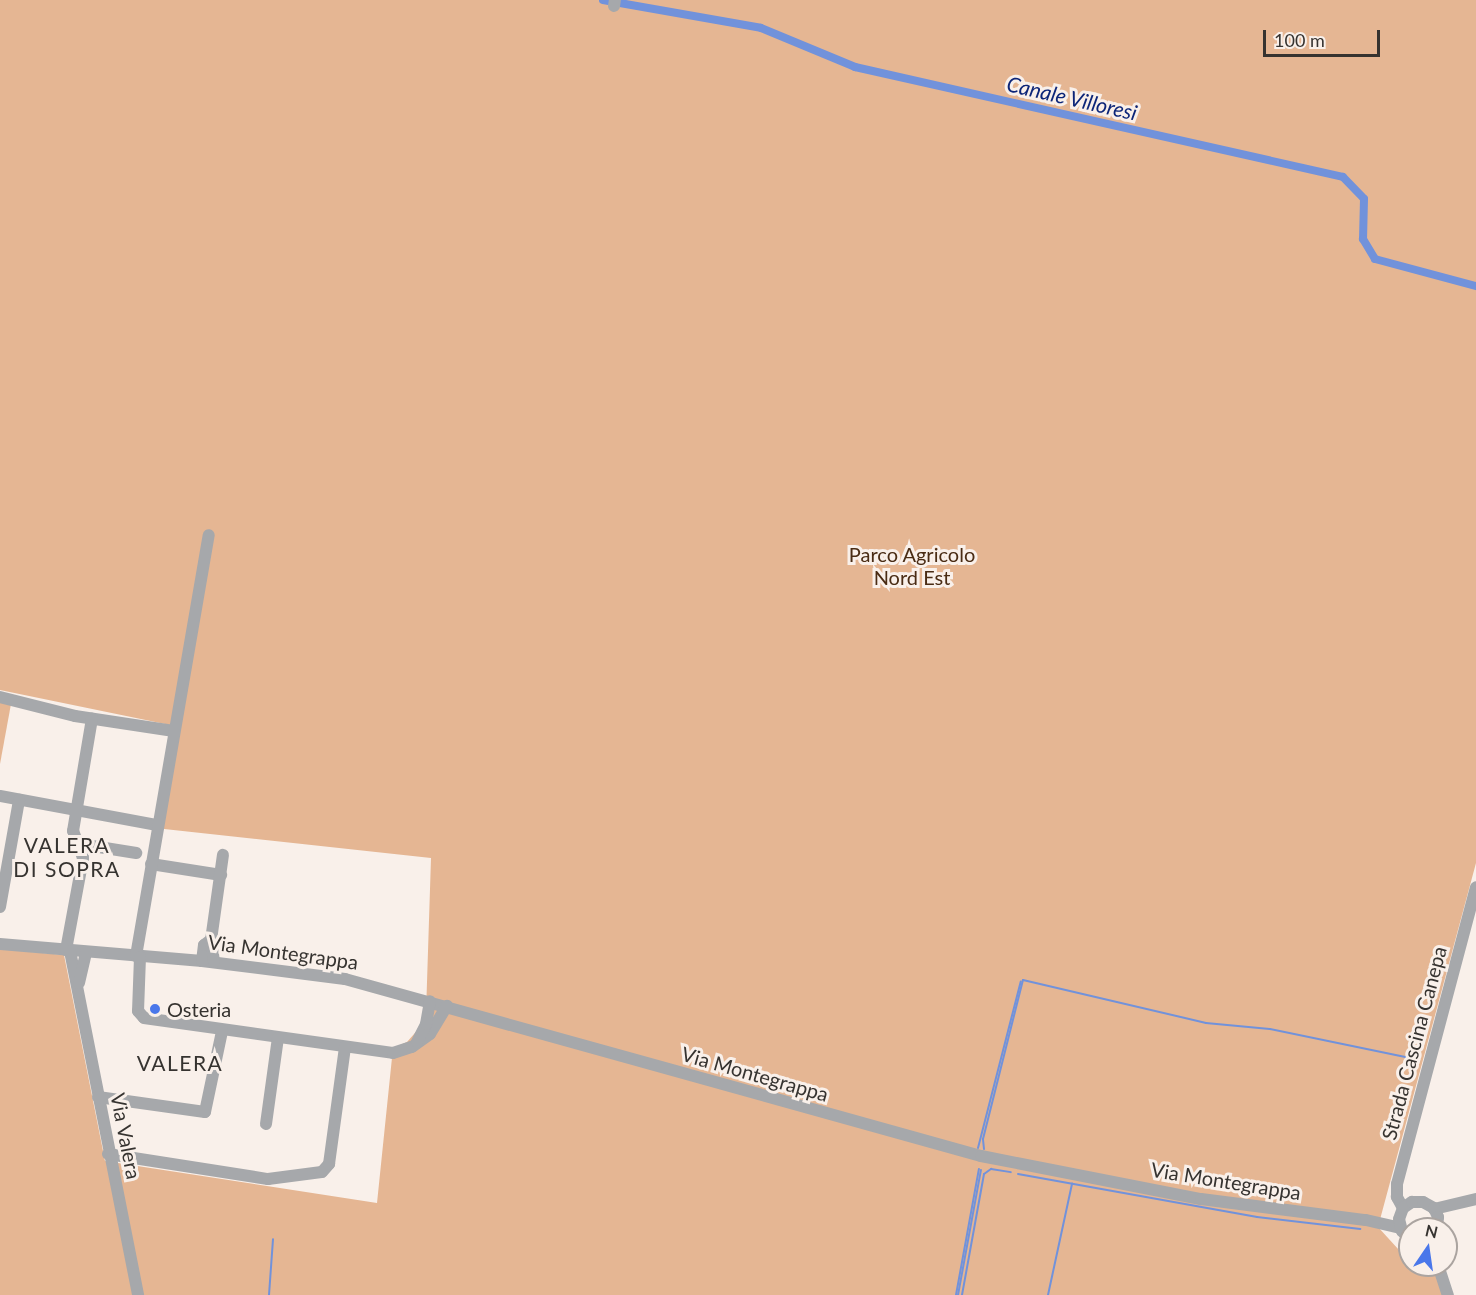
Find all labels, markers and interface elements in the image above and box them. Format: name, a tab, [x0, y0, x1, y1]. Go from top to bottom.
scale bar	[1266, 18, 1383, 56]
text: 100 m	[1274, 29, 1325, 51]
water label: Canale Villoresi	[1004, 71, 1140, 125]
park label: Parco Agricolo Nord Est	[848, 542, 976, 589]
district label: VALERA DI SOPRA	[13, 832, 121, 882]
street label: Via Montegrappa	[206, 930, 360, 974]
street label: Strada Cascina Canepa	[1377, 943, 1451, 1143]
place label: Osteria	[167, 997, 231, 1021]
marker: Osteria	[148, 1002, 162, 1016]
street label: Via Montegrappa	[679, 1042, 831, 1106]
district label: VALERA	[137, 1050, 223, 1076]
street label: Via Valera	[106, 1091, 146, 1181]
street label: Via Montegrappa	[1149, 1157, 1303, 1205]
north arrow	[1398, 1217, 1458, 1277]
text: N	[1424, 1220, 1440, 1242]

